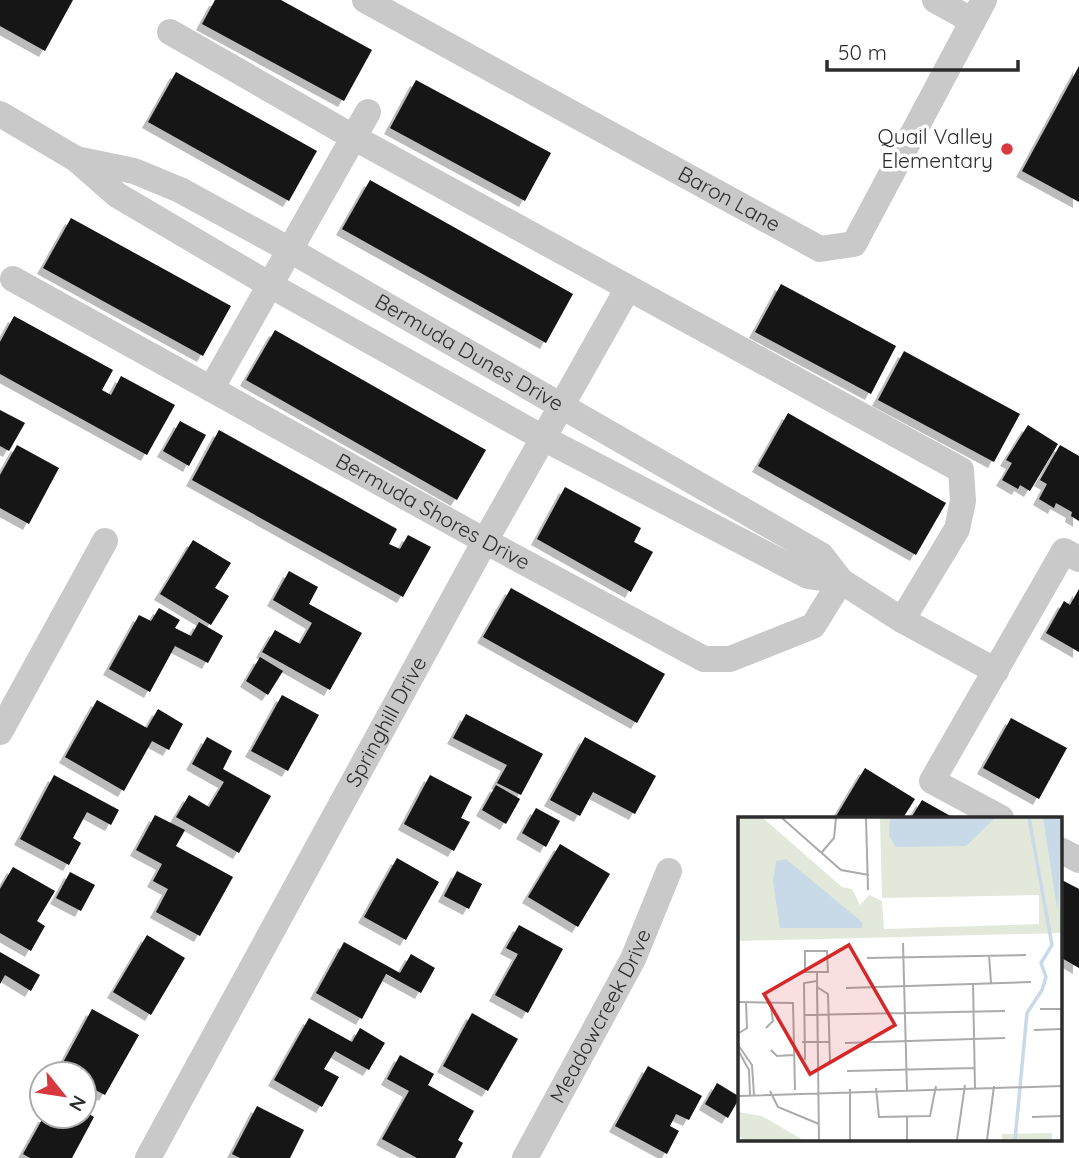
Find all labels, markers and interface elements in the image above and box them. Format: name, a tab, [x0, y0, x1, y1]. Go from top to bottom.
scale bar	[827, 28, 1018, 72]
text: 50 m	[838, 39, 887, 65]
place label: Quail Valley Elementary	[877, 123, 993, 173]
marker: Quail Valley Elementary	[999, 141, 1015, 157]
street label: Baron Lane	[674, 160, 785, 237]
street label: Bermuda Dunes Drive	[371, 288, 568, 416]
street label: Bermuda Shores Drive	[332, 447, 535, 575]
street label: Springhill Drive	[339, 652, 431, 791]
inset map	[738, 817, 1062, 1140]
street label: Meadowcreek Drive	[543, 925, 656, 1107]
north arrow	[28, 1060, 98, 1130]
text: N	[64, 1091, 92, 1116]

